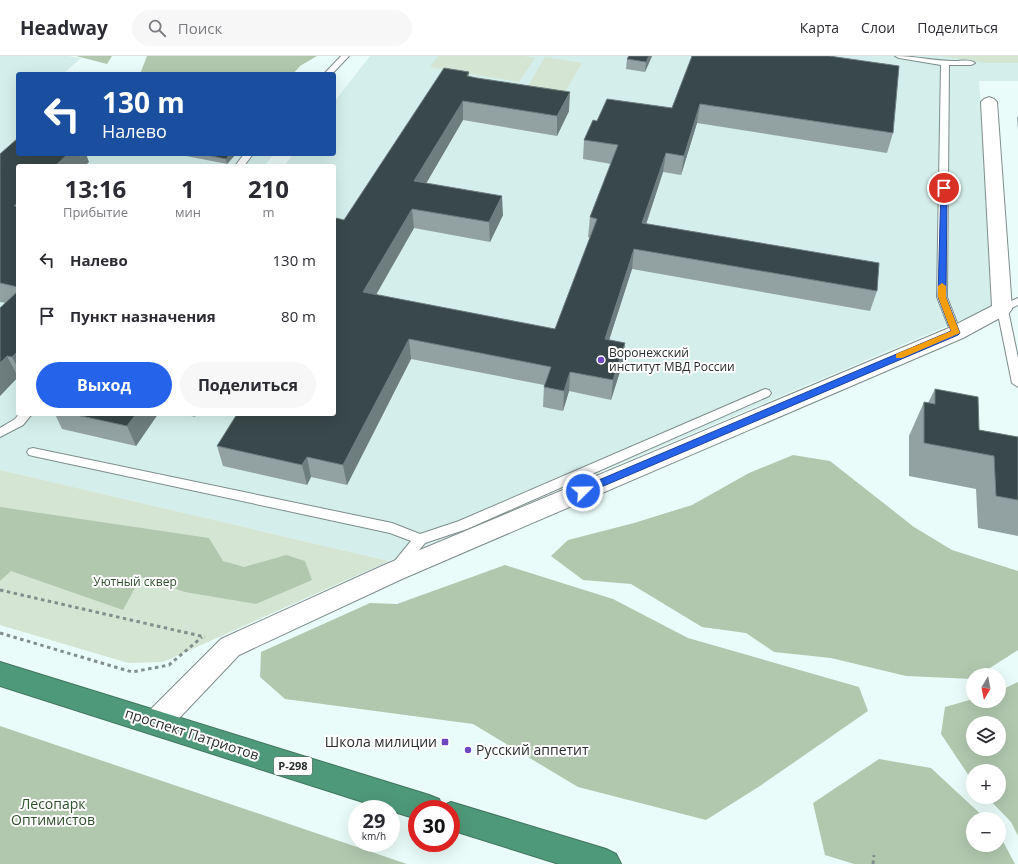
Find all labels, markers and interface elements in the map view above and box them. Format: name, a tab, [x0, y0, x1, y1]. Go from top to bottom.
search box	[132, 10, 412, 46]
text: Headway	[20, 15, 108, 41]
icon: search	[146, 17, 168, 39]
text: Поиск	[178, 18, 222, 38]
text: Карта	[800, 18, 839, 37]
text: Слои	[861, 18, 895, 37]
text: Поделиться	[917, 18, 998, 37]
text: 130 m	[102, 83, 185, 121]
icon: left	[36, 88, 88, 140]
text: Налево	[102, 119, 167, 143]
pin	[927, 171, 961, 205]
text: 13:16	[65, 172, 126, 205]
text: 1	[181, 172, 195, 205]
text: 210	[248, 172, 289, 205]
icon: arrive	[933, 177, 955, 199]
text: Прибытие	[63, 203, 128, 221]
text: мин	[175, 203, 201, 221]
text: m	[262, 203, 275, 221]
icon: left	[36, 249, 58, 271]
text: Налево	[70, 250, 128, 270]
text: 130 m	[272, 250, 316, 270]
icon: arrive	[36, 305, 58, 327]
text: Пункт назначения	[70, 306, 216, 326]
text: 80 m	[281, 306, 316, 326]
place label: Воронежский институт МВД России	[609, 344, 735, 375]
marker: Воронежский институт МВД России	[596, 355, 606, 365]
button: Выход	[36, 362, 172, 408]
button: Поделиться	[180, 362, 316, 408]
position arrow	[562, 470, 604, 512]
park label: Уютный сквер	[93, 573, 177, 590]
north arrow	[966, 668, 1006, 708]
map controls	[966, 668, 1006, 852]
street label: проспект Патриотов	[123, 703, 262, 764]
button: layers	[966, 716, 1006, 756]
place label: Школа милиции	[325, 732, 437, 751]
marker: Школа милиции	[440, 737, 450, 747]
place label: Русский аппетит	[476, 740, 589, 759]
marker: Русский аппетит	[463, 745, 473, 755]
road number: Р-298	[274, 757, 312, 775]
button: +	[966, 764, 1006, 804]
park label: Лесопарк Оптимистов	[11, 794, 95, 829]
speed limit sign: 30	[408, 800, 460, 852]
text: 29	[363, 807, 385, 834]
button: −	[966, 812, 1006, 852]
text: km/h	[362, 829, 386, 843]

